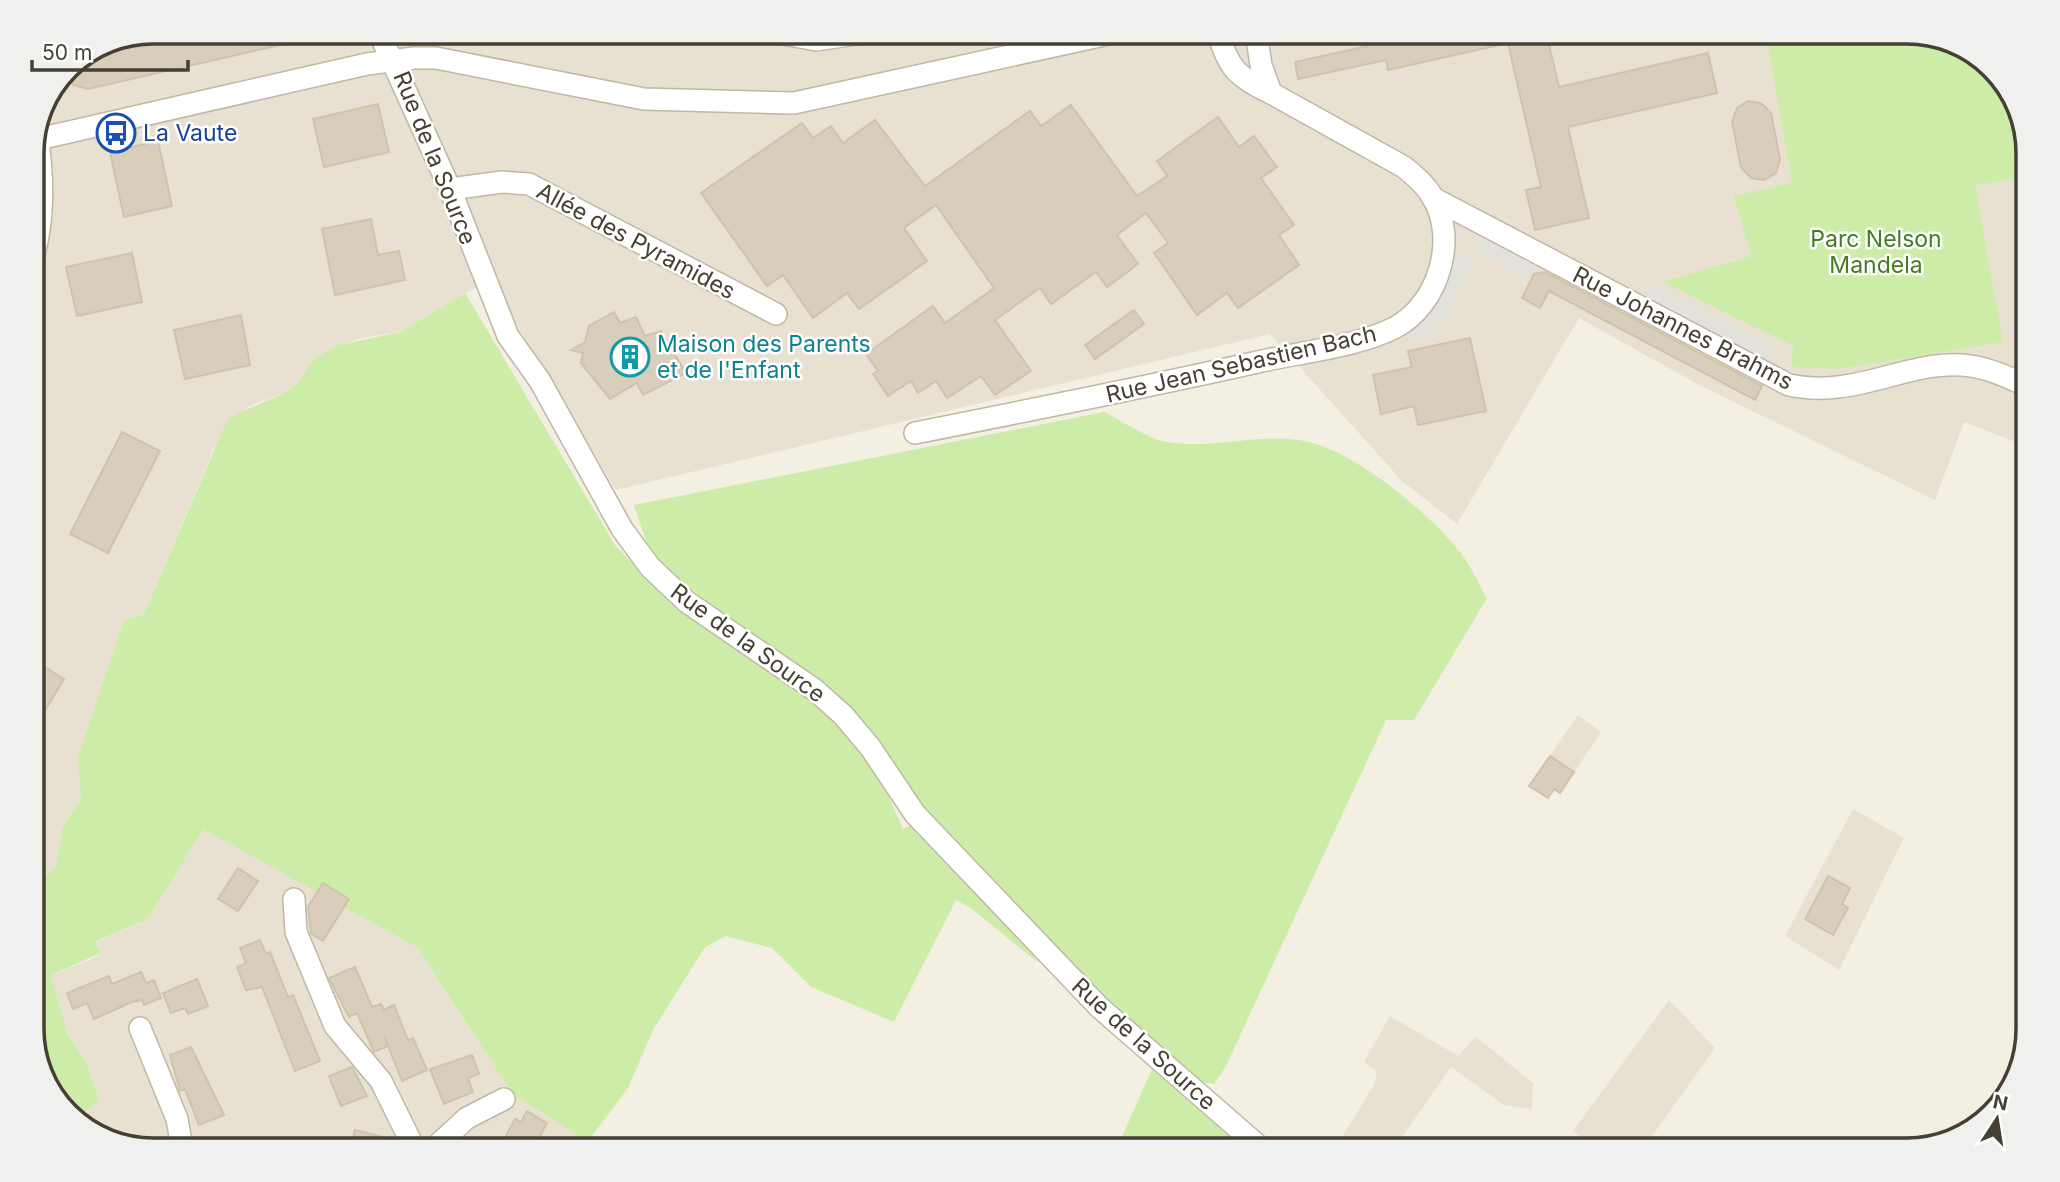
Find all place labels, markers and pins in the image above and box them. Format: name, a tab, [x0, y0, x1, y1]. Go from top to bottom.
bus stop icon: La Vaute	[95, 112, 137, 154]
place label: La Vaute	[143, 119, 237, 147]
place label: Maison des Parents et de l'Enfant	[657, 330, 871, 384]
building icon: Maison des Parents et de l'Enfant	[609, 336, 651, 378]

